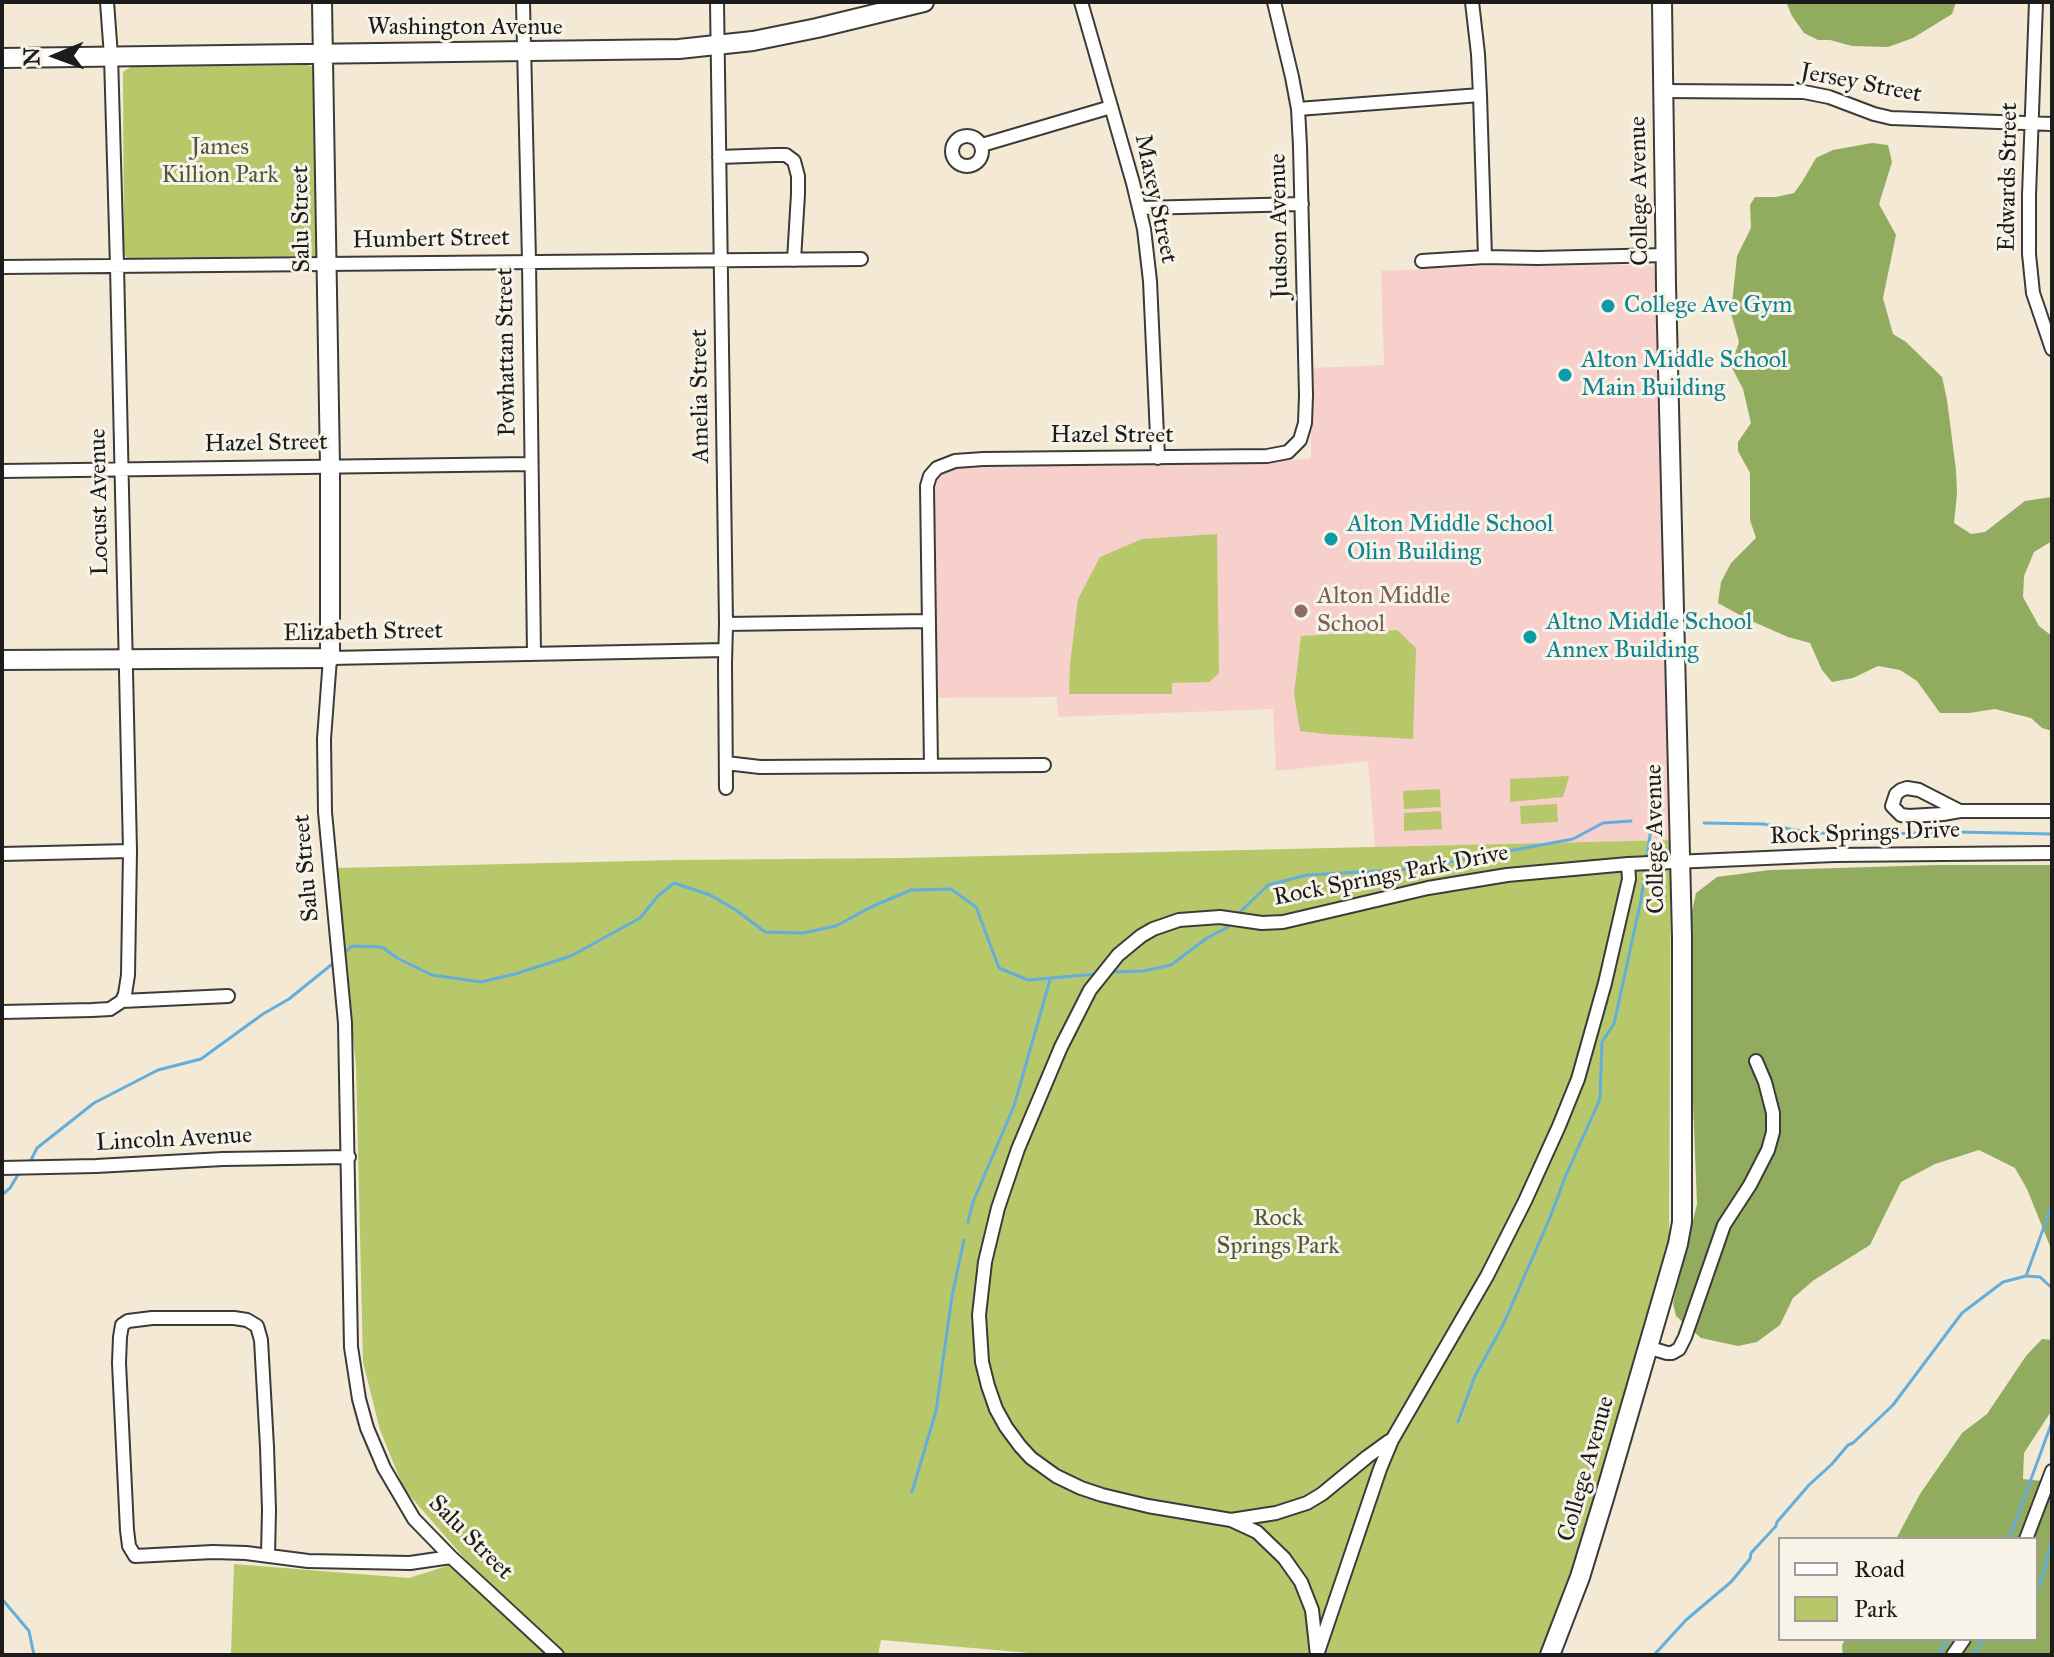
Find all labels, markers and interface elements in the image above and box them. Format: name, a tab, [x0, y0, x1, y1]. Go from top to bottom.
street label: Washington Avenue	[367, 14, 563, 42]
north arrow	[16, 16, 96, 96]
text: N	[18, 47, 45, 66]
street label: Jersey Street	[1798, 58, 1924, 110]
street label: Edwards Street	[1993, 102, 2025, 252]
street label: College Avenue	[1624, 116, 1656, 266]
street label: Maxey Street	[1127, 132, 1183, 266]
park label: James Killion Park	[162, 134, 278, 190]
street label: Judson Avenue	[1264, 153, 1296, 299]
street label: Salu Street	[287, 165, 317, 273]
street label: Humbert Street	[352, 224, 510, 256]
street label: Powhattan Street	[491, 267, 523, 437]
place label: College Ave Gym	[1624, 292, 1792, 320]
marker: College Ave Gym	[1599, 297, 1617, 315]
street label: Amelia Street	[685, 329, 717, 463]
place label: Alton Middle School Main Building	[1581, 347, 1788, 403]
marker: Alton Middle School Main Building	[1556, 366, 1574, 384]
street label: Hazel Street	[1050, 422, 1174, 450]
street label: Locust Avenue	[84, 428, 116, 576]
street label: Hazel Street	[204, 429, 328, 459]
place label: Alton Middle School Olin Building	[1347, 511, 1554, 567]
marker: Alton Middle School Olin Building	[1322, 530, 1340, 548]
place label: Alton Middle School	[1317, 583, 1450, 639]
marker: Alton Middle School	[1292, 602, 1310, 620]
place label: Altno Middle School Annex Building	[1546, 609, 1753, 665]
street label: Elizabeth Street	[283, 617, 443, 649]
marker: Altno Middle School Annex Building	[1521, 628, 1539, 646]
street label: College Avenue	[1640, 764, 1672, 914]
street label: Salu Street	[288, 813, 326, 923]
street label: Rock Springs Drive	[1769, 816, 1961, 852]
street label: Rock Springs Park Drive	[1271, 839, 1511, 913]
street label: Lincoln Avenue	[95, 1122, 253, 1158]
park label: Rock Springs Park	[1217, 1205, 1339, 1261]
street label: College Avenue	[1553, 1393, 1621, 1545]
street label: Salu Street	[422, 1490, 518, 1586]
legend	[1778, 1537, 2038, 1641]
text: Road	[1854, 1554, 1905, 1584]
text: Park	[1854, 1594, 1897, 1624]

